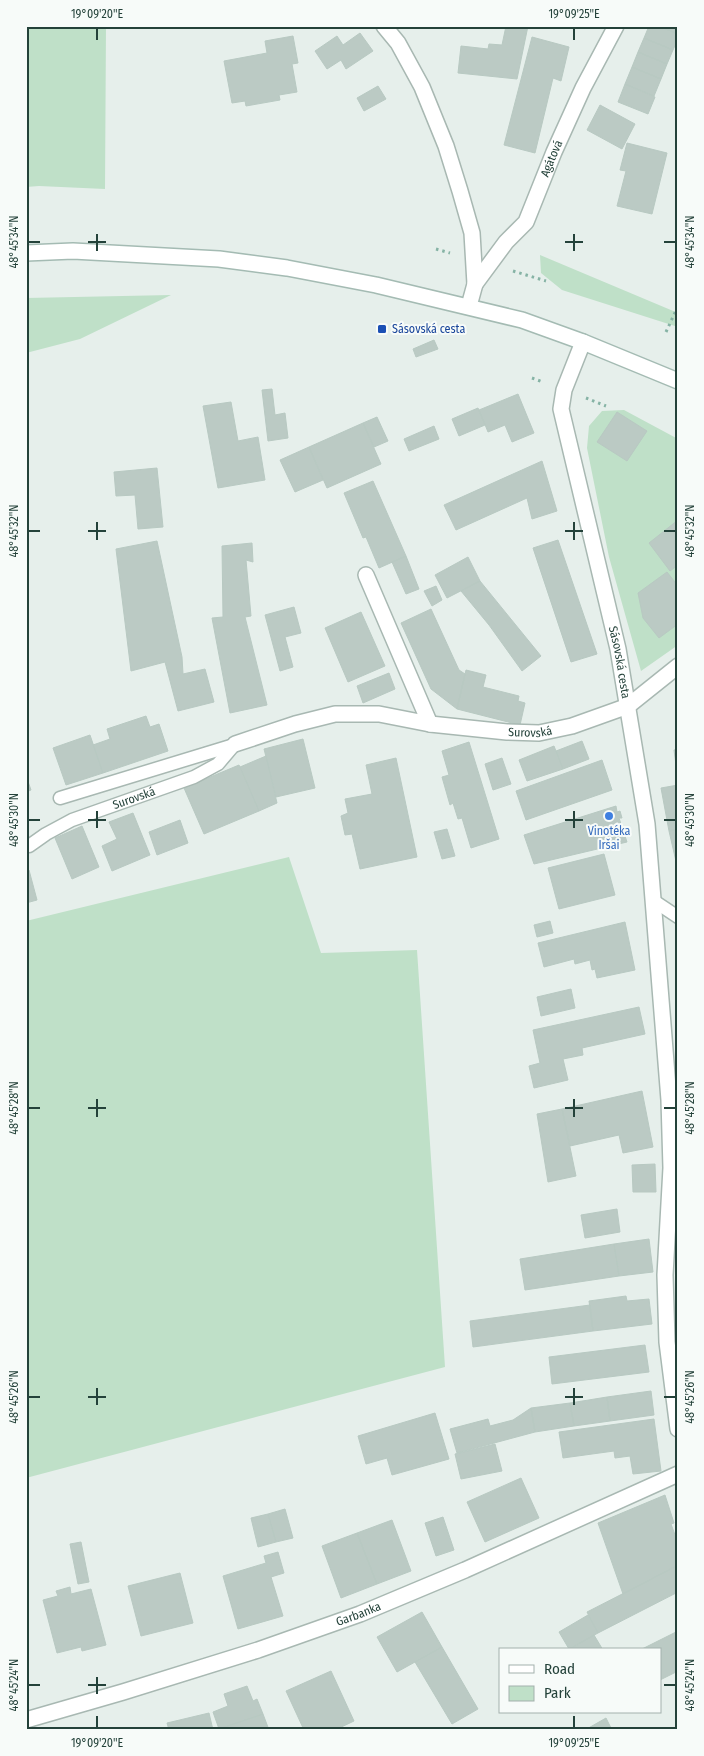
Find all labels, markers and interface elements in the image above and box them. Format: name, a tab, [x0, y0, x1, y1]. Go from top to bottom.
text: 19°09'20"E	[71, 7, 123, 21]
text: 19°09'25"E	[548, 7, 600, 21]
street label: Agátová	[538, 138, 566, 179]
text: 48°45'34"N	[7, 215, 21, 269]
text: 48°45'34"N	[683, 215, 697, 269]
place label: Sásovská cesta	[392, 322, 465, 336]
marker: Sásovská cesta	[376, 323, 388, 335]
text: 48°45'32"N	[7, 504, 21, 558]
text: 48°45'32"N	[683, 504, 697, 558]
street label: Sásovská cesta	[606, 625, 633, 700]
street label: Surovská	[508, 723, 553, 740]
street label: Surovská	[111, 784, 157, 812]
text: 48°45'30"N	[7, 793, 21, 847]
text: 48°45'30"N	[683, 793, 697, 847]
marker: Vinotéka Iršai	[603, 810, 615, 822]
place label: Vinotéka Iršai	[588, 824, 630, 852]
text: 48°45'28"N	[7, 1081, 21, 1135]
text: 48°45'28"N	[683, 1081, 697, 1135]
text: 48°45'26"N	[7, 1370, 21, 1424]
text: 48°45'26"N	[683, 1370, 697, 1424]
street label: Garbanka	[334, 1599, 383, 1629]
legend	[499, 1648, 662, 1714]
text: 48°45'24"N	[7, 1659, 21, 1711]
text: 48°45'24"N	[683, 1659, 697, 1711]
text: Road	[544, 1660, 575, 1678]
text: Park	[544, 1684, 571, 1702]
text: 19°09'20"E	[71, 1736, 123, 1750]
text: 19°09'25"E	[548, 1736, 600, 1750]

